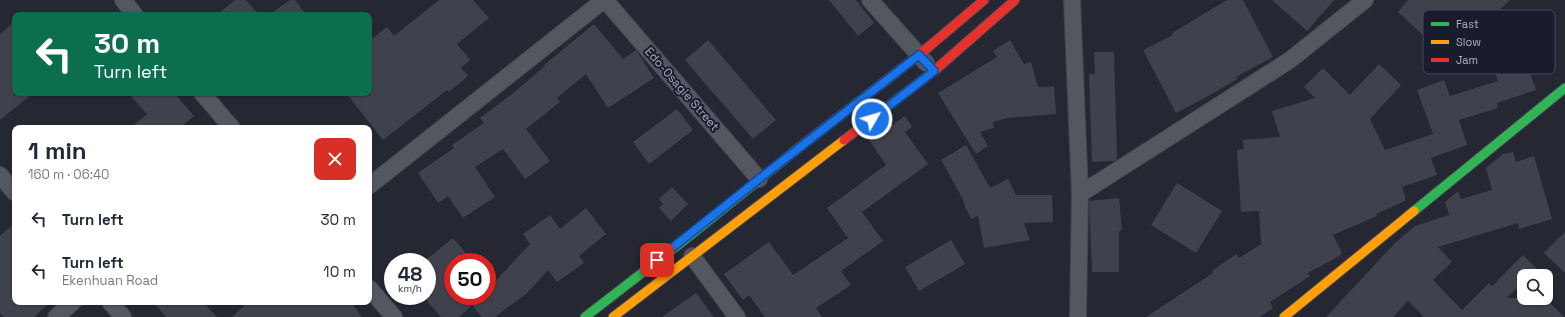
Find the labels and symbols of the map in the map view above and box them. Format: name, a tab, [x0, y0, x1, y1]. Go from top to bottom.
legend	[1423, 10, 1555, 74]
text: Fast	[1456, 17, 1479, 31]
text: Slow	[1456, 35, 1481, 49]
street label: Edo-Osagie Street	[641, 44, 723, 134]
text: Jam	[1456, 53, 1478, 67]
position arrow	[851, 98, 893, 140]
pin	[640, 243, 674, 277]
speed limit sign: 50	[444, 253, 496, 305]

